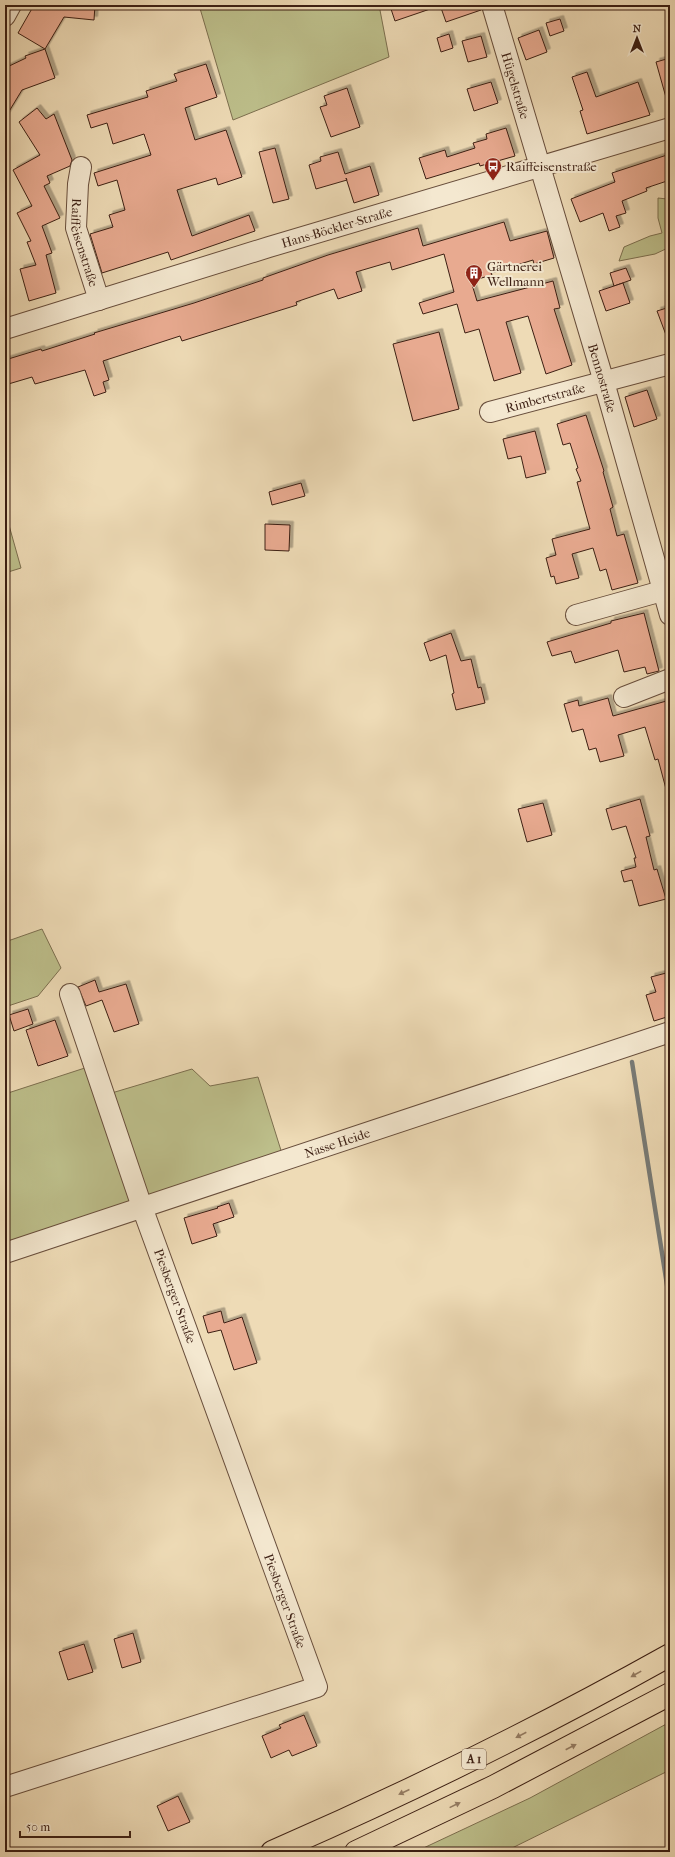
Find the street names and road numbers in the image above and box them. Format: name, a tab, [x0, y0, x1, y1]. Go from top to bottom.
street label: Hügelstraße	[499, 50, 533, 121]
street label: Raiffeisenstraße	[68, 198, 102, 289]
street label: Hans-Böckler-Straße	[279, 203, 394, 250]
street label: Bennostraße	[585, 342, 620, 415]
street label: Rimbertstraße	[503, 379, 587, 415]
street label: Nasse Heide	[302, 1125, 372, 1161]
street label: Piesberger Straße	[151, 1247, 199, 1346]
street label: Piesberger Straße	[261, 1552, 309, 1651]
road number: A 1	[462, 1749, 486, 1769]

